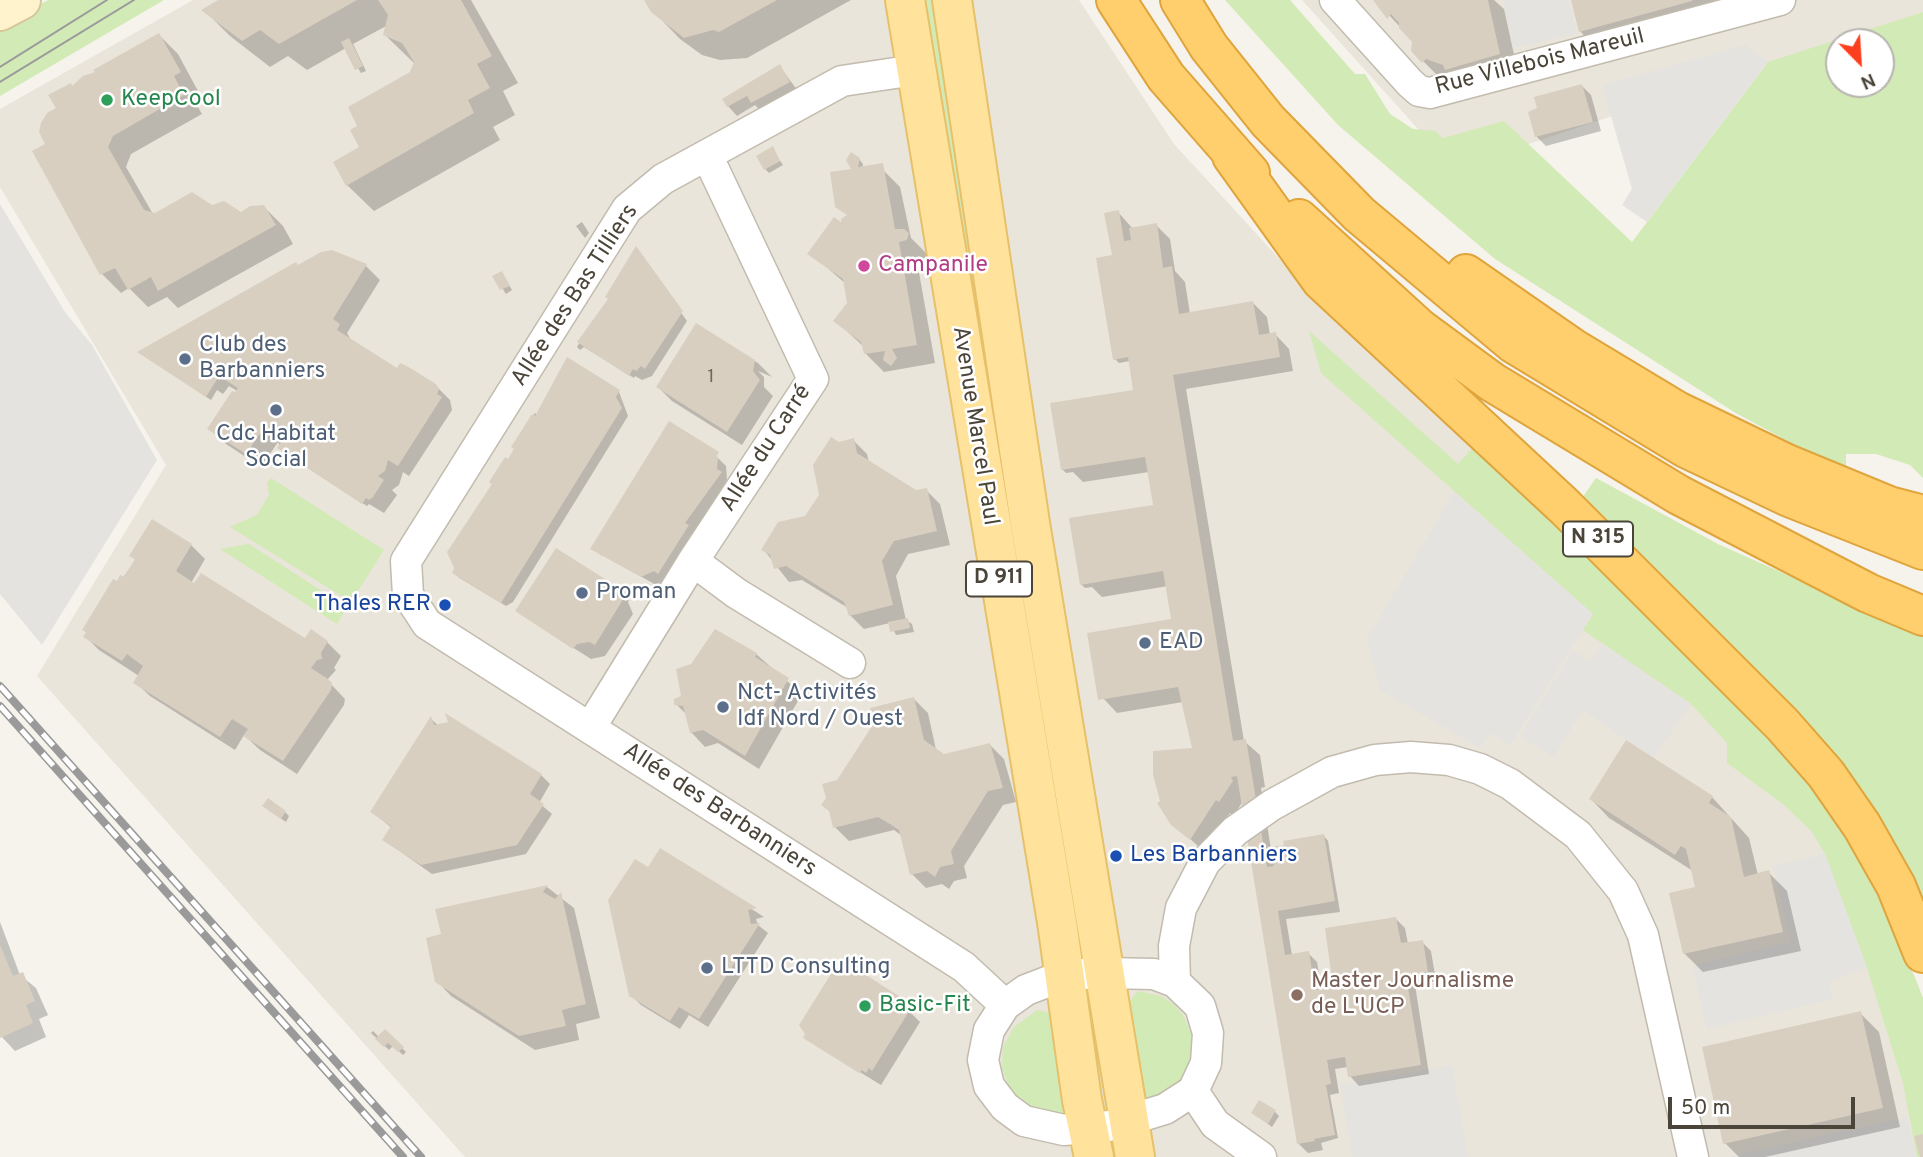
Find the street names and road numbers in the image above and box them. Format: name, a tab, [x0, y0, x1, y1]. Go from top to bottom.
street label: Rue Villebois Mareuil	[1432, 24, 1648, 102]
street label: Allée des Bas Tilliers	[507, 200, 645, 392]
street label: Avenue Marcel Paul	[945, 324, 1003, 528]
street label: Allée du Carré	[716, 380, 818, 518]
road number: N 315	[1563, 522, 1633, 556]
road number: D 911	[966, 562, 1032, 596]
street label: Allée des Barbanniers	[617, 738, 821, 884]

